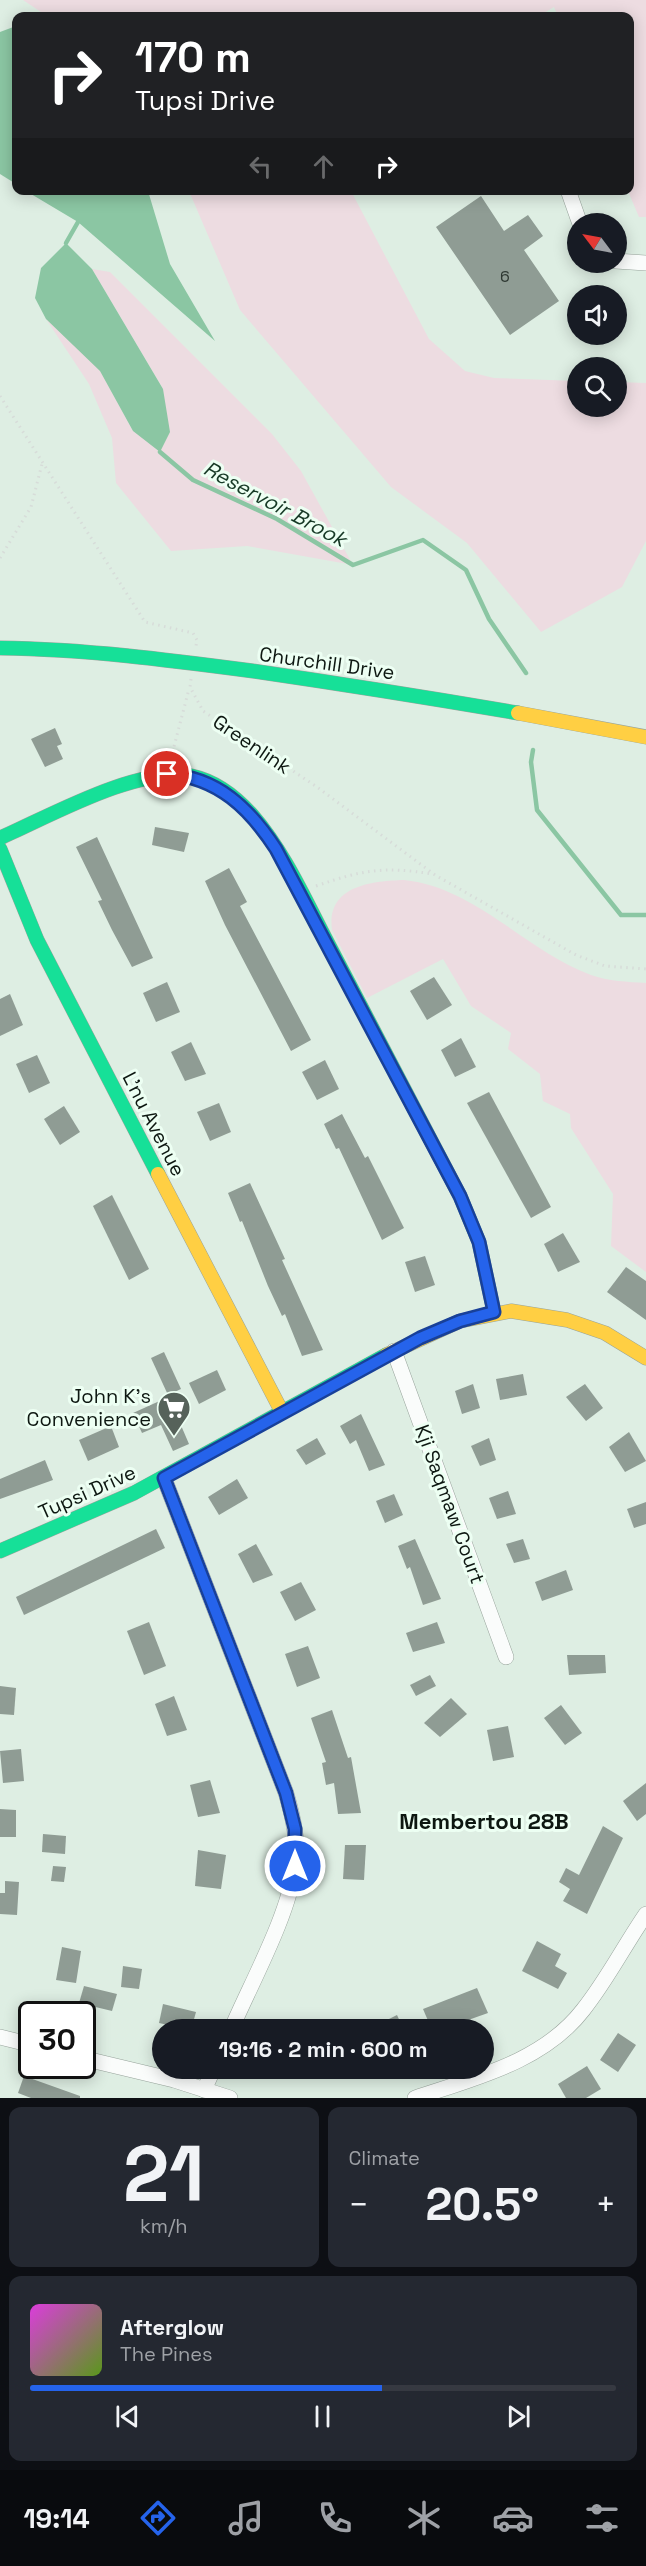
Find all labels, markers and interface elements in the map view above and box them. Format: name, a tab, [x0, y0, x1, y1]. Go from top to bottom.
text: 170 m	[135, 31, 251, 84]
icon: right	[36, 36, 114, 114]
text: Tupsi Drive	[135, 83, 275, 118]
icon: left	[244, 150, 277, 183]
icon: ahead	[307, 150, 340, 183]
icon: right	[370, 150, 403, 183]
north arrow	[567, 213, 627, 273]
map controls	[567, 213, 627, 417]
house number: 6	[500, 266, 510, 287]
button: sound	[567, 285, 627, 345]
button: search	[567, 357, 627, 417]
water label: Reservoir Brook	[199, 455, 354, 554]
street label: Churchill Drive	[258, 641, 396, 685]
street label: Greenlink	[208, 708, 296, 780]
pin	[141, 748, 192, 799]
icon: arrive	[150, 757, 183, 790]
street label: L'nu Avenue	[117, 1067, 191, 1181]
place label: John K's Convenience	[27, 1383, 151, 1432]
supermarket icon: John K's Convenience	[156, 1390, 192, 1437]
street label: Kji Saqmaw Court	[409, 1421, 491, 1587]
street label: Tupsi Drive	[34, 1459, 140, 1525]
district label: Membertou 28B	[399, 1807, 569, 1835]
position arrow	[263, 1834, 327, 1898]
speed limit sign: 30	[18, 2001, 96, 2079]
text: 19:16 · 2 min · 600 m	[219, 2035, 427, 2063]
text: 21	[123, 2124, 205, 2224]
text: Climate	[349, 2145, 420, 2171]
text: 20.5°	[426, 2176, 539, 2233]
text: −	[349, 2184, 369, 2226]
text: +	[596, 2184, 616, 2226]
text: km/h	[140, 2213, 188, 2239]
text: Afterglow	[120, 2313, 224, 2341]
text: The Pines	[120, 2341, 213, 2367]
icon: previous	[111, 2400, 144, 2433]
icon: pause	[306, 2400, 339, 2433]
icon: next	[502, 2400, 535, 2433]
icon: directions	[137, 2497, 179, 2539]
icon: music	[225, 2497, 267, 2539]
icon: phone	[314, 2497, 356, 2539]
icon: climate	[403, 2497, 445, 2539]
icon: car	[492, 2497, 534, 2539]
icon: filters	[581, 2497, 623, 2539]
text: 19:14	[23, 2501, 90, 2536]

